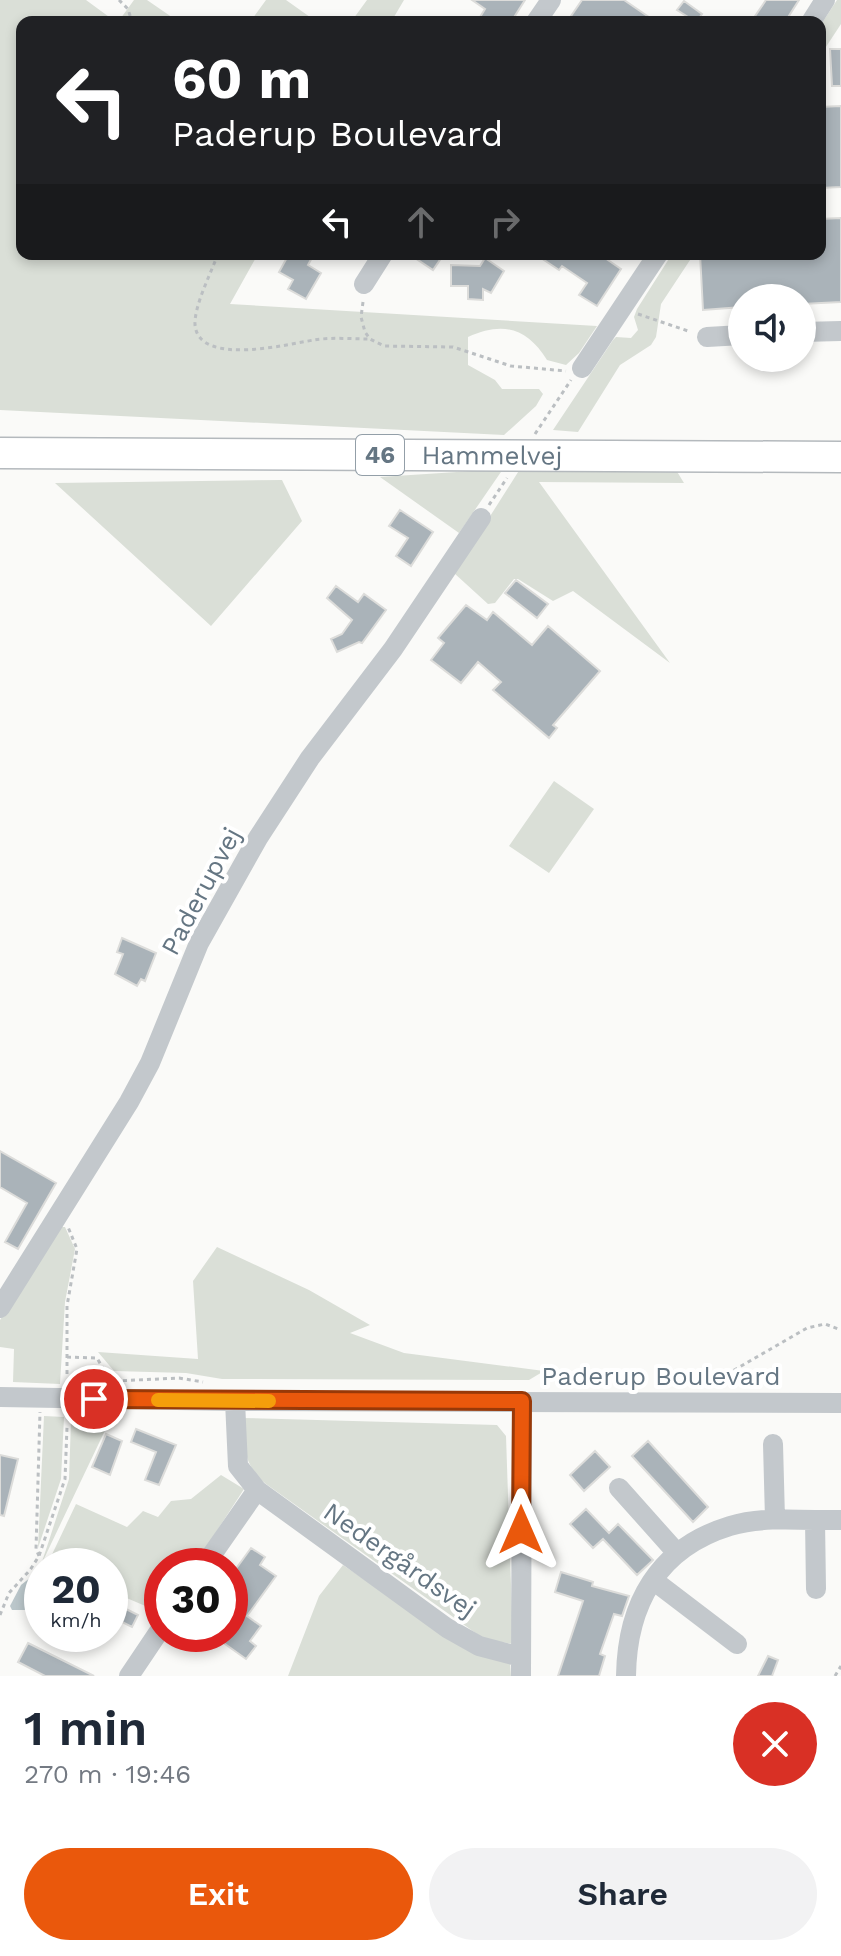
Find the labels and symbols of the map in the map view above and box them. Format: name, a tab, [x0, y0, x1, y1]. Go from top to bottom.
road number: 46	[356, 435, 404, 475]
street label: Hammelvej	[421, 440, 563, 471]
street label: Paderupvej	[155, 822, 247, 960]
street label: Paderup Boulevard	[541, 1361, 781, 1391]
pin	[60, 1365, 128, 1433]
position arrow	[479, 1488, 563, 1572]
street label: Nedergårdsvej	[318, 1496, 482, 1624]
speed limit sign: 30	[144, 1548, 248, 1652]

